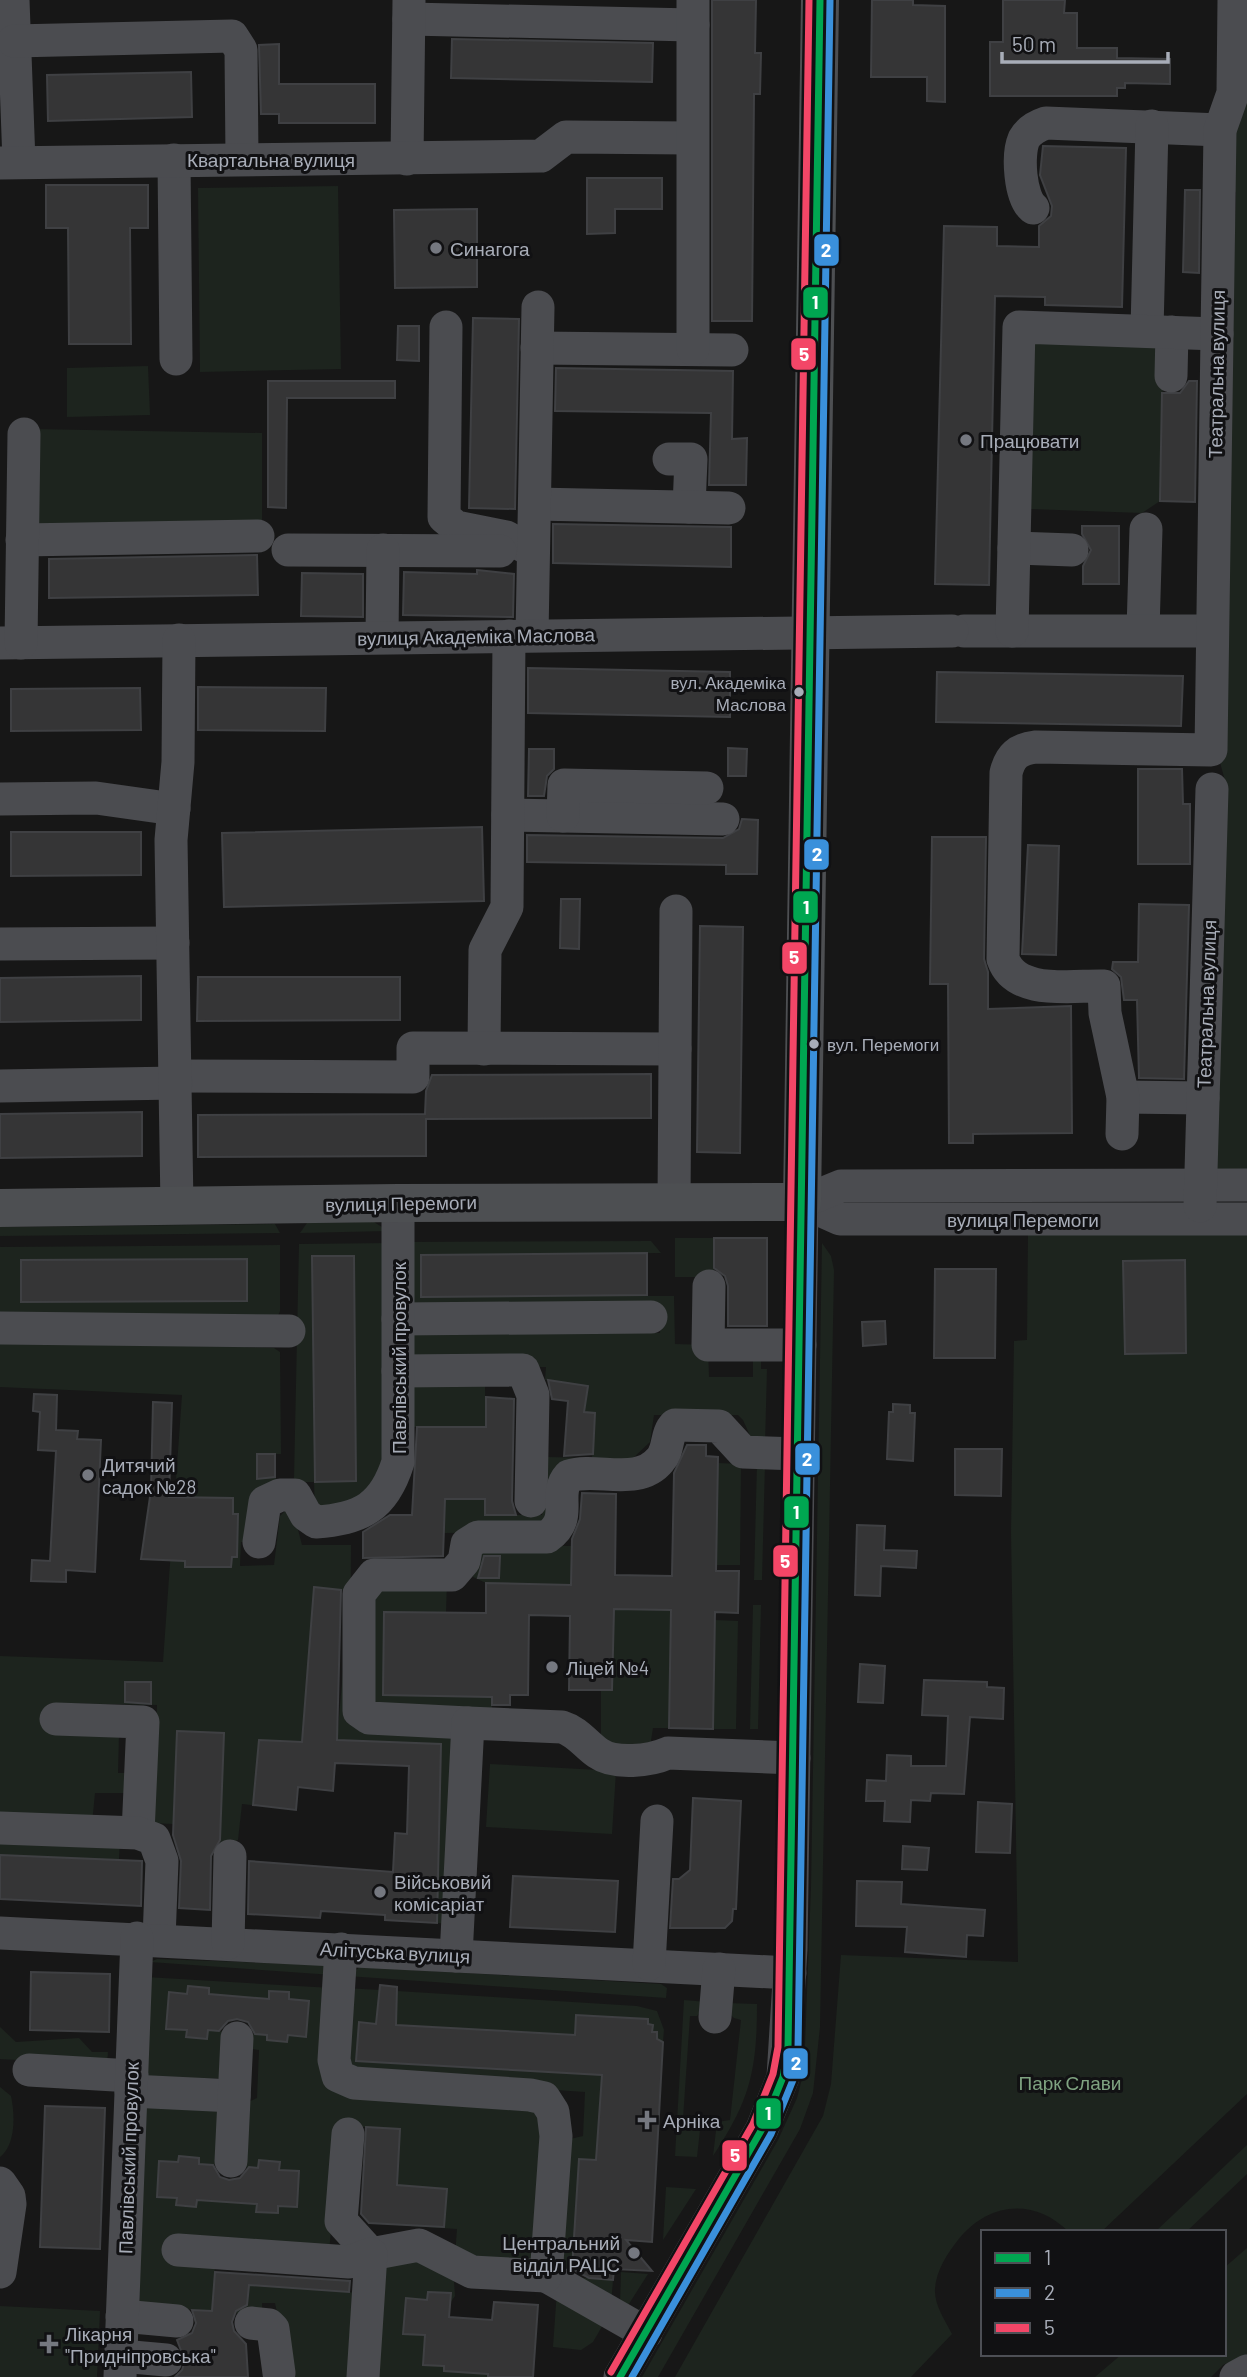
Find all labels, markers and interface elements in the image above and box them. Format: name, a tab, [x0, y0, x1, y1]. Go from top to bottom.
scale bar	[1002, 21, 1168, 65]
text: 50 m	[1012, 31, 1056, 56]
street label: Квартальна вулиця	[187, 148, 355, 171]
line badge: 2	[813, 233, 840, 267]
place label: Синагога	[450, 237, 530, 260]
text: 2	[821, 238, 831, 261]
marker: Синагога	[428, 240, 444, 256]
line badge: 1	[802, 286, 829, 319]
text: 1	[812, 290, 818, 313]
street label: Театральна вулиця	[1203, 290, 1229, 458]
line badge: 5	[790, 337, 817, 371]
text: 5	[799, 342, 809, 365]
place label: Працювати	[980, 429, 1079, 452]
marker: Працювати	[958, 432, 974, 448]
street label: вулиця Академіка Маслова	[357, 622, 596, 650]
place label: вул. Академіка Маслова	[670, 672, 787, 714]
marker: вул. Академіка Маслова	[792, 685, 806, 699]
line badge: 2	[803, 838, 830, 871]
text: 2	[812, 842, 822, 865]
line badge: 1	[792, 890, 819, 924]
text: 1	[803, 895, 809, 918]
street label: Театральна вулиця	[1192, 919, 1220, 1089]
line badge: 5	[781, 941, 808, 975]
text: 5	[789, 945, 799, 968]
place label: вул. Перемоги	[827, 1034, 939, 1054]
marker: вул. Перемоги	[807, 1037, 821, 1051]
street label: вулиця Перемоги	[325, 1190, 477, 1216]
street label: вулиця Перемоги	[947, 1208, 1099, 1231]
street label: Павлівський провулок	[387, 1261, 410, 1454]
line badge: 2	[794, 1442, 821, 1476]
text: 2	[802, 1447, 812, 1470]
place label: Дитячий садок №28	[102, 1453, 196, 1498]
marker: Дитячий садок №28	[80, 1467, 96, 1483]
line badge: 1	[783, 1495, 810, 1529]
text: 1	[793, 1500, 799, 1523]
line badge: 5	[772, 1544, 799, 1578]
text: 5	[780, 1549, 790, 1572]
place label: Ліцей №4	[566, 1656, 649, 1679]
marker: Ліцей №4	[544, 1659, 560, 1675]
place label: Військовий комісаріат	[394, 1870, 491, 1915]
marker: Військовий комісаріат	[372, 1884, 388, 1900]
street label: Алітуська вулиця	[319, 1937, 471, 1967]
line badge: 2	[782, 2047, 809, 2080]
text: 2	[791, 2051, 801, 2074]
street label: Павлівський провулок	[113, 2061, 143, 2254]
park label: Парк Слави	[1019, 2071, 1121, 2094]
line badge: 1	[755, 2097, 782, 2130]
text: 1	[765, 2101, 771, 2124]
place label: Арніка	[663, 2109, 721, 2132]
marker: Арніка	[637, 2110, 657, 2130]
line badge: 5	[721, 2139, 748, 2172]
text: 5	[730, 2143, 740, 2166]
legend	[981, 2230, 1226, 2356]
place label: Центральний відділ РАЦС	[502, 2231, 620, 2276]
text: 1	[1044, 2244, 1051, 2269]
marker: Центральний відділ РАЦС	[626, 2245, 642, 2261]
text: 2	[1044, 2279, 1055, 2304]
text: 5	[1044, 2314, 1055, 2339]
place label: Лікарня "Придніпровська"	[65, 2322, 216, 2367]
marker: Лікарня "Придніпровська"	[39, 2334, 59, 2354]

